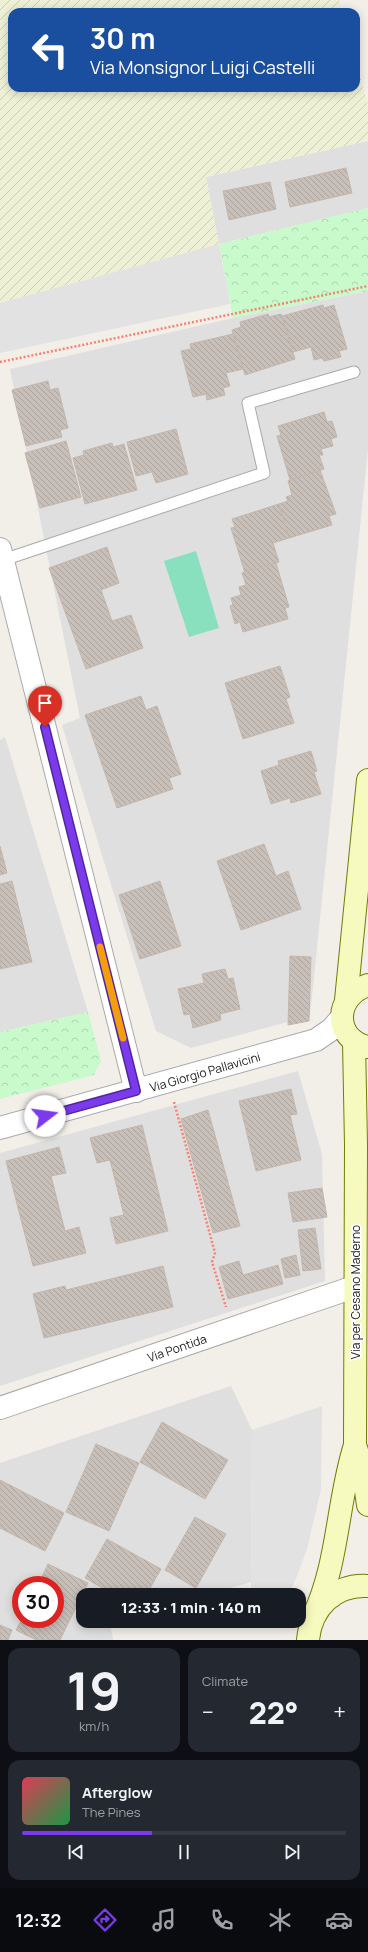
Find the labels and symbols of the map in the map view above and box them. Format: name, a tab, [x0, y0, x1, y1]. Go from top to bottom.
pin	[28, 686, 62, 727]
street label: Via Giorgio Pallavicini	[148, 1048, 262, 1096]
position arrow	[24, 1095, 66, 1137]
street label: Via per Cesano Maderno	[347, 1225, 364, 1359]
street label: Via Pontida	[145, 1330, 209, 1366]
speed limit sign: 30	[12, 1576, 64, 1628]

